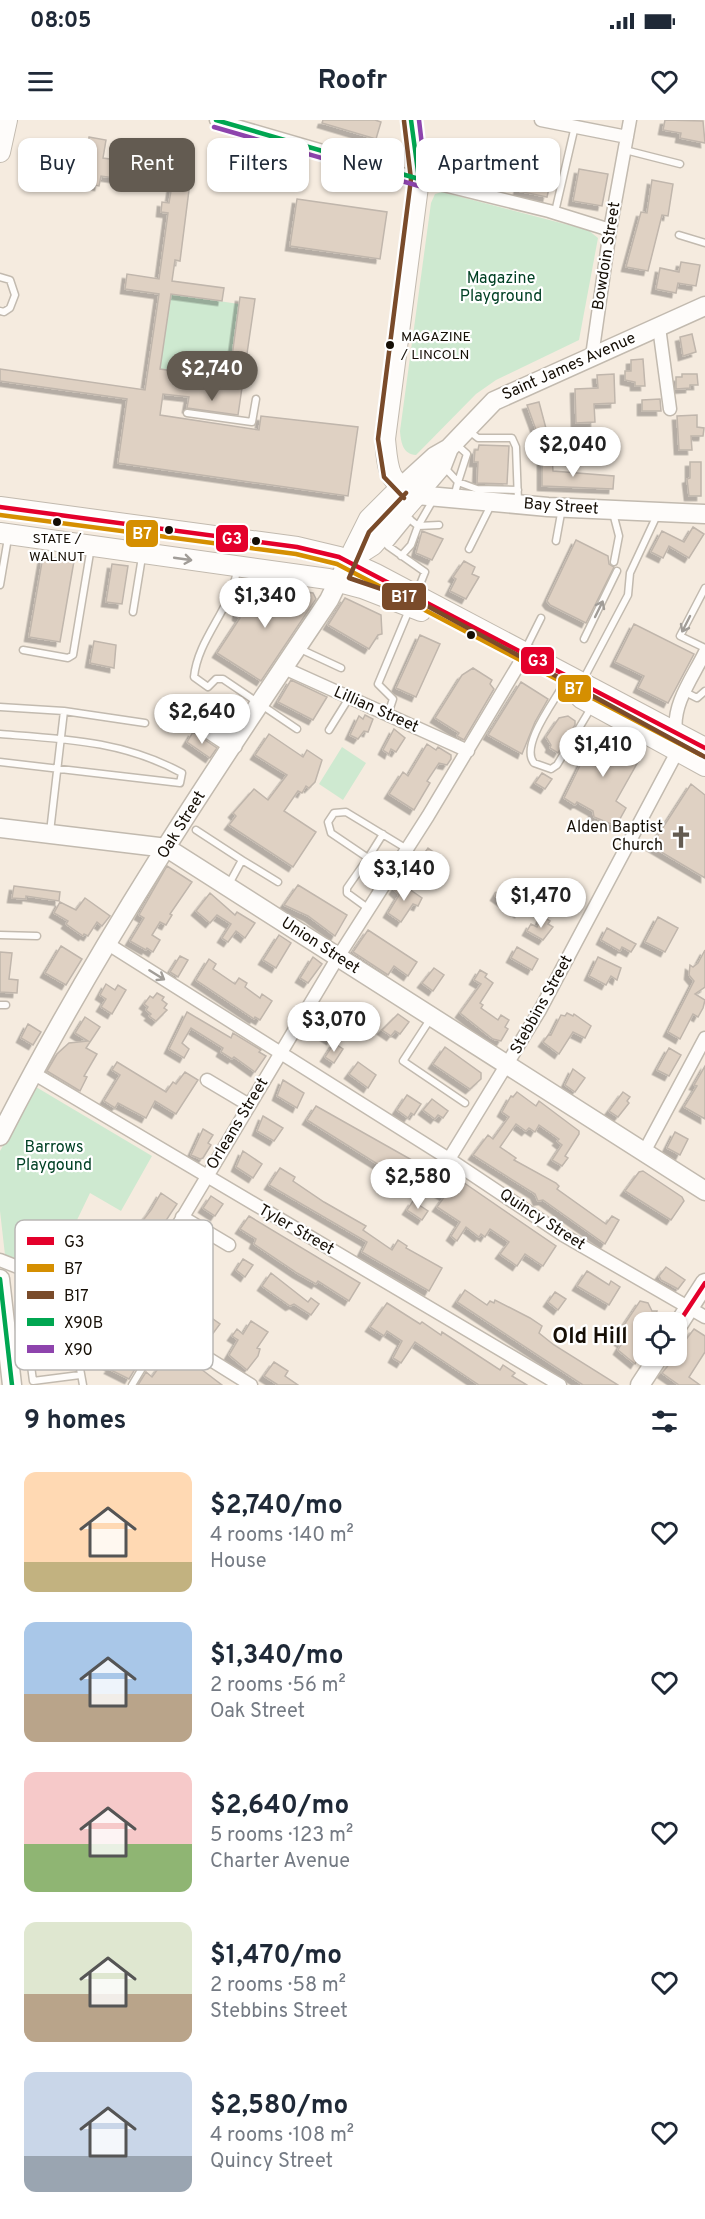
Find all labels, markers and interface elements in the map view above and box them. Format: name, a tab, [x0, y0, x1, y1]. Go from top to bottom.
text: 08:05	[30, 8, 92, 35]
text: Roofr	[318, 64, 387, 98]
icon: menu	[24, 65, 57, 98]
icon: heart	[648, 65, 681, 98]
chip: Buy	[18, 138, 97, 192]
chip: Rent	[109, 138, 195, 192]
chip: Filters	[207, 138, 309, 192]
chip: New	[321, 138, 404, 192]
chip: Apartment	[416, 138, 560, 192]
street label: Bowdoin Street	[589, 200, 625, 312]
park label: Magazine Playground	[460, 269, 542, 307]
place label: MAGAZINE / LINCOLN	[400, 329, 471, 364]
street label: Saint James Avenue	[499, 329, 639, 405]
marker: MAGAZINE / LINCOLN	[384, 339, 396, 351]
pin: $2,740	[163, 351, 261, 402]
text: $2,740	[181, 357, 243, 383]
pin: $2,040	[524, 427, 622, 478]
text: $2,040	[539, 433, 607, 459]
street label: Bay Street	[523, 494, 599, 520]
marker: STATE / WALNUT	[51, 516, 63, 528]
line badge: B7	[125, 519, 159, 548]
unlabelled marker	[163, 524, 175, 536]
line badge: G3	[215, 524, 249, 553]
text: B7	[132, 525, 152, 545]
text: G3	[222, 530, 242, 550]
place label: STATE / WALNUT	[29, 531, 85, 566]
unlabelled marker	[250, 535, 262, 547]
one-way arrow	[172, 554, 192, 565]
pin: $1,340	[216, 578, 314, 629]
line badge: B17	[381, 582, 427, 611]
text: $1,340	[233, 584, 297, 610]
text: B17	[391, 588, 417, 608]
one-way arrow	[593, 601, 605, 619]
one-way arrow	[680, 615, 692, 632]
unlabelled marker	[465, 629, 477, 641]
line badge: G3	[520, 646, 555, 675]
text: G3	[528, 652, 548, 672]
line badge: B7	[557, 674, 592, 703]
text: B7	[564, 680, 584, 700]
street label: Lillian Street	[330, 682, 422, 738]
pin: $2,640	[153, 694, 251, 745]
text: $2,640	[168, 700, 236, 726]
pin: $1,410	[554, 727, 652, 778]
text: $1,410	[573, 733, 633, 759]
street label: Oak Street	[153, 787, 211, 863]
place label: Alden Baptist Church	[566, 818, 663, 856]
church icon: Alden Baptist Church	[668, 824, 694, 850]
pin: $3,140	[355, 851, 453, 902]
text: $3,140	[373, 857, 435, 883]
pin: $1,470	[492, 878, 590, 929]
text: $1,470	[510, 884, 572, 910]
street label: Union Street	[277, 913, 363, 979]
street label: Stebbins Street	[507, 952, 577, 1058]
one-way arrow	[148, 969, 165, 981]
pin: $3,070	[285, 1002, 383, 1053]
text: $3,070	[301, 1008, 367, 1034]
street label: Orleans Street	[203, 1074, 273, 1174]
park label: Barrows Playgound	[16, 1138, 92, 1176]
pin: $2,580	[369, 1159, 467, 1210]
text: $2,580	[385, 1165, 451, 1191]
street label: Quincy Street	[495, 1185, 589, 1255]
street label: Tyler Street	[255, 1200, 337, 1260]
legend	[15, 1220, 213, 1370]
text: G3	[64, 1233, 84, 1253]
text: B7	[64, 1260, 83, 1280]
text: B17	[64, 1287, 89, 1307]
map controls	[633, 1312, 687, 1366]
button: locate	[633, 1312, 687, 1366]
text: X90B	[64, 1314, 103, 1334]
district label: Old Hill	[552, 1324, 628, 1351]
text: X90	[64, 1341, 93, 1361]
text: 9 homes	[24, 1405, 126, 1438]
icon: filters	[648, 1405, 681, 1438]
text: $2,740/mo	[210, 1490, 343, 1523]
icon: home	[72, 1496, 144, 1568]
icon: heart	[648, 1516, 681, 1549]
text: 4 rooms · 140 m²	[210, 1523, 354, 1549]
text: House	[210, 1549, 266, 1575]
text: $1,340/mo	[210, 1640, 343, 1673]
icon: home	[72, 1646, 144, 1718]
icon: heart	[648, 1666, 681, 1699]
text: 2 rooms · 56 m²	[210, 1673, 346, 1699]
text: Oak Street	[210, 1699, 305, 1725]
text: $2,640/mo	[210, 1790, 349, 1823]
icon: home	[72, 1796, 144, 1868]
icon: heart	[648, 1816, 681, 1849]
text: 5 rooms · 123 m²	[210, 1823, 353, 1849]
text: Charter Avenue	[210, 1849, 350, 1875]
text: $1,470/mo	[210, 1940, 342, 1973]
icon: home	[72, 1946, 144, 2018]
icon: heart	[648, 1966, 681, 1999]
text: 2 rooms · 58 m²	[210, 1973, 346, 1999]
text: Stebbins Street	[210, 1999, 348, 2025]
text: $2,580/mo	[210, 2090, 348, 2123]
icon: home	[72, 2096, 144, 2168]
icon: heart	[648, 2116, 681, 2149]
text: 4 rooms · 108 m²	[210, 2123, 354, 2149]
text: Quincy Street	[210, 2149, 333, 2175]

